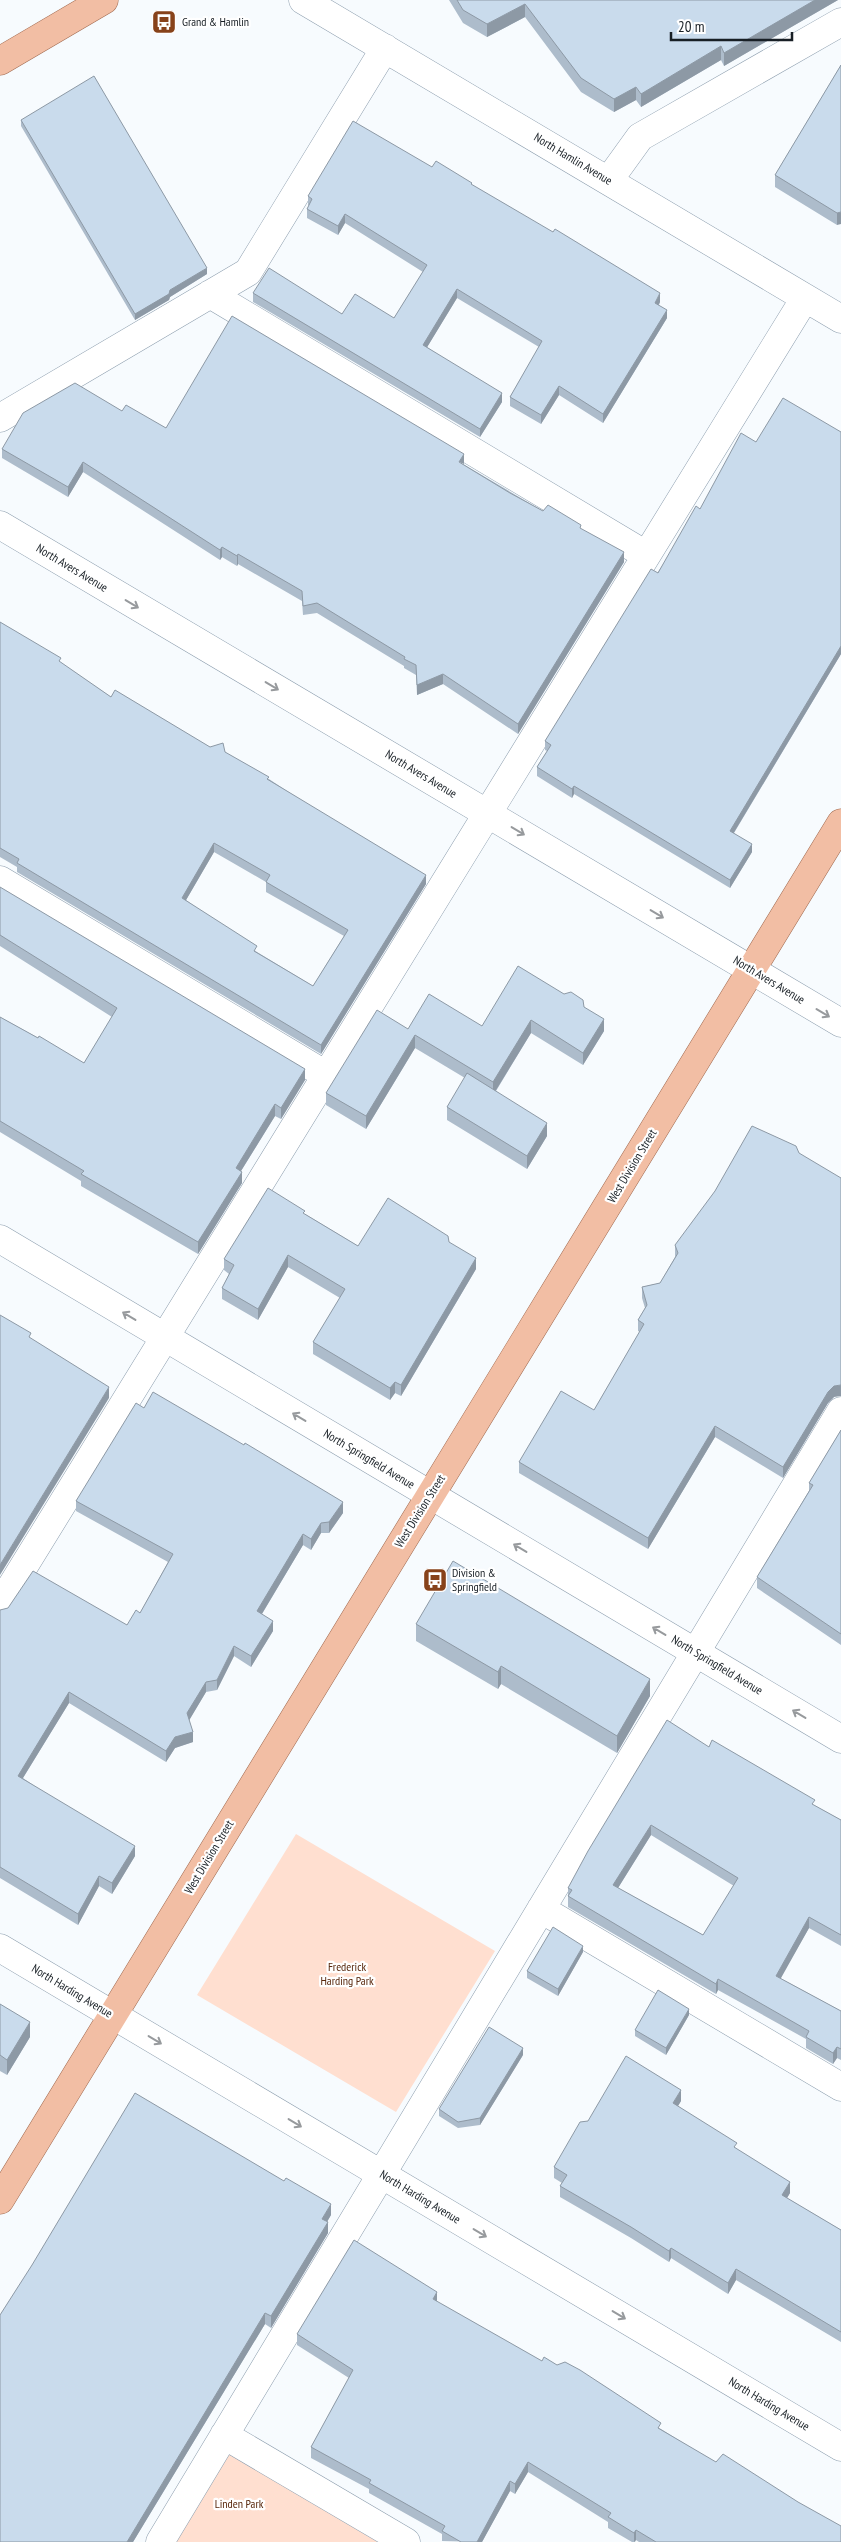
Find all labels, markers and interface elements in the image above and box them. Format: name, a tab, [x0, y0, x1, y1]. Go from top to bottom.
bus stop icon: Grand & Hamlin	[151, 9, 177, 35]
scale bar	[671, 10, 792, 42]
place label: Grand & Hamlin	[182, 14, 249, 29]
text: 20 m	[678, 17, 704, 36]
street label: North Hamlin Avenue	[531, 129, 615, 188]
street label: North Avers Avenue	[34, 540, 111, 595]
one-way arrow	[125, 599, 139, 609]
one-way arrow	[265, 682, 279, 692]
street label: North Avers Avenue	[383, 746, 460, 801]
one-way arrow	[510, 827, 524, 837]
one-way arrow	[650, 910, 664, 920]
street label: North Avers Avenue	[731, 952, 808, 1007]
one-way arrow	[816, 1008, 830, 1018]
street label: West Division Street	[604, 1126, 660, 1205]
one-way arrow	[122, 1310, 136, 1320]
one-way arrow	[292, 1411, 306, 1421]
street label: North Springfield Avenue	[321, 1425, 418, 1492]
street label: West Division Street	[391, 1471, 448, 1550]
one-way arrow	[513, 1542, 527, 1552]
place label: Division & Springfield	[452, 1565, 497, 1594]
bus stop icon: Division & Springfield	[422, 1567, 448, 1593]
one-way arrow	[653, 1625, 667, 1635]
street label: North Springfield Avenue	[669, 1631, 766, 1698]
one-way arrow	[793, 1708, 807, 1718]
street label: West Division Street	[181, 1817, 237, 1896]
park label: Frederick Harding Park	[320, 1959, 374, 1988]
street label: North Harding Avenue	[29, 1961, 115, 2021]
one-way arrow	[147, 2035, 162, 2045]
one-way arrow	[287, 2118, 301, 2128]
street label: North Harding Avenue	[377, 2167, 463, 2227]
one-way arrow	[472, 2228, 486, 2238]
one-way arrow	[612, 2311, 626, 2321]
street label: North Harding Avenue	[726, 2374, 812, 2434]
park label: Linden Park	[215, 2496, 264, 2511]

